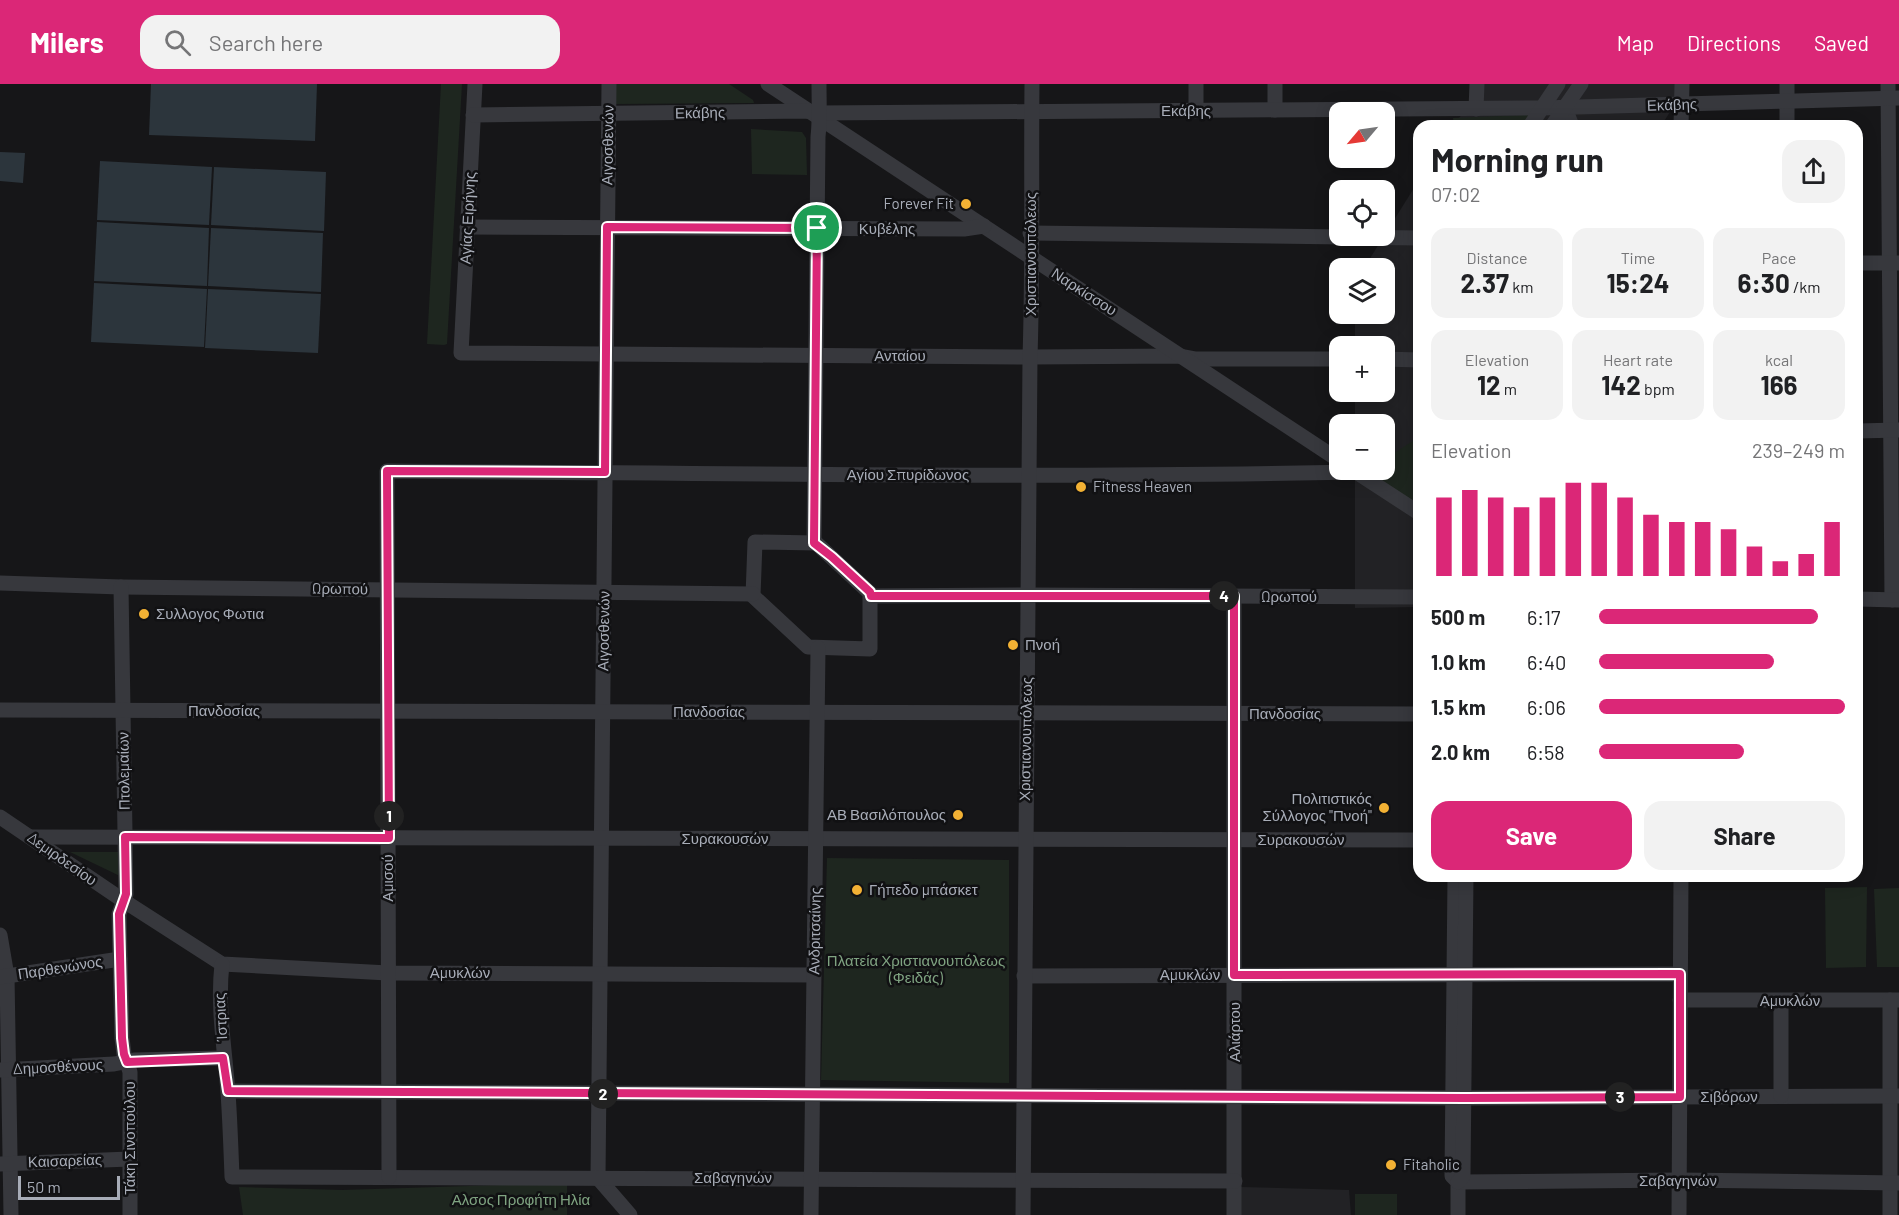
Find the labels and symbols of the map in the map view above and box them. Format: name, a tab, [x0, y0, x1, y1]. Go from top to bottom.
street label: Εκάβης	[1647, 94, 1697, 114]
street label: Εκάβης	[1161, 101, 1211, 119]
north arrow	[1329, 102, 1395, 168]
street label: Εκάβης	[675, 103, 725, 121]
street label: Αιγοσθενών	[597, 105, 617, 185]
street label: Αγίας Ειρήνης	[456, 171, 478, 265]
street label: Χριστιανουπόλεως	[1021, 192, 1039, 316]
place label: Forever Fit	[884, 194, 954, 212]
marker: Forever Fit	[959, 197, 973, 211]
pin	[791, 202, 842, 253]
street label: Κυβέλης	[859, 219, 915, 237]
street label: Ναρκίσσου	[1049, 263, 1120, 319]
street label: Ανταίου	[874, 346, 926, 364]
street label: Αγίου Σπυρίδωνος	[847, 465, 969, 483]
place label: Fitness Heaven	[1093, 477, 1192, 495]
marker: Fitness Heaven	[1074, 480, 1088, 494]
street label: Ωρωπού	[312, 579, 368, 597]
pin: 4	[1209, 581, 1239, 611]
street label: Ωρωπού	[1261, 587, 1317, 605]
street label: Αιγοσθενών	[593, 591, 613, 671]
place label: Συλλογος Φωτια	[156, 604, 264, 622]
marker: Συλλογος Φωτια	[137, 607, 151, 621]
place label: Πνοή	[1025, 635, 1060, 653]
marker: Πνοή	[1006, 638, 1020, 652]
street label: Χριστιανουπόλεως	[1015, 677, 1035, 801]
street label: Πανδοσίας	[188, 701, 260, 719]
street label: Πανδοσίας	[673, 702, 745, 720]
street label: Πανδοσίας	[1249, 704, 1321, 722]
street label: Πτολεμαίων	[113, 732, 133, 810]
place label: Πολιτιστικός Σύλλογος "Πνοή"	[1262, 789, 1372, 824]
pin: 1	[374, 801, 404, 831]
marker: Πολιτιστικός Σύλλογος "Πνοή"	[1377, 801, 1391, 815]
place label: ΑΒ Βασιλόπουλος	[827, 805, 946, 823]
marker: ΑΒ Βασιλόπουλος	[951, 808, 965, 822]
street label: Δεμιρδεσίου	[24, 828, 101, 889]
street label: Συρακουσών	[681, 829, 769, 847]
street label: Συρακουσών	[1257, 830, 1345, 848]
street label: Αμισού	[378, 854, 396, 902]
place label: Γήπεδο μπάσκετ	[869, 880, 978, 898]
marker: Γήπεδο μπάσκετ	[850, 883, 864, 897]
street label: Ανδριτσαίνης	[804, 887, 824, 975]
street label: Παρθενώνος	[16, 951, 103, 983]
park label: Πλατεία Χριστιανουπόλεως (Φειδάς)	[827, 951, 1005, 986]
street label: Αμυκλών	[430, 963, 490, 981]
street label: Αμυκλών	[1160, 965, 1220, 983]
street label: Αμυκλών	[1760, 991, 1820, 1009]
street label: Ίστριας	[210, 992, 230, 1043]
street label: Αλιάρτου	[1225, 1002, 1243, 1062]
street label: Δημοσθένους	[13, 1055, 103, 1077]
pin: 2	[588, 1079, 618, 1109]
street label: Τάκη Σινοπούλου	[120, 1081, 138, 1195]
pin: 3	[1605, 1082, 1635, 1112]
street label: Σιβόρων	[1700, 1087, 1758, 1105]
street label: Καισαρείας	[28, 1150, 102, 1170]
place label: Fitaholic	[1403, 1155, 1460, 1173]
marker: Fitaholic	[1384, 1158, 1398, 1172]
street label: Σαβαγηνών	[694, 1168, 772, 1186]
street label: Σαβαγηνών	[1639, 1171, 1717, 1189]
scale bar	[18, 1173, 120, 1200]
park label: Αλσος Προφήτη Ηλία	[452, 1190, 591, 1208]

